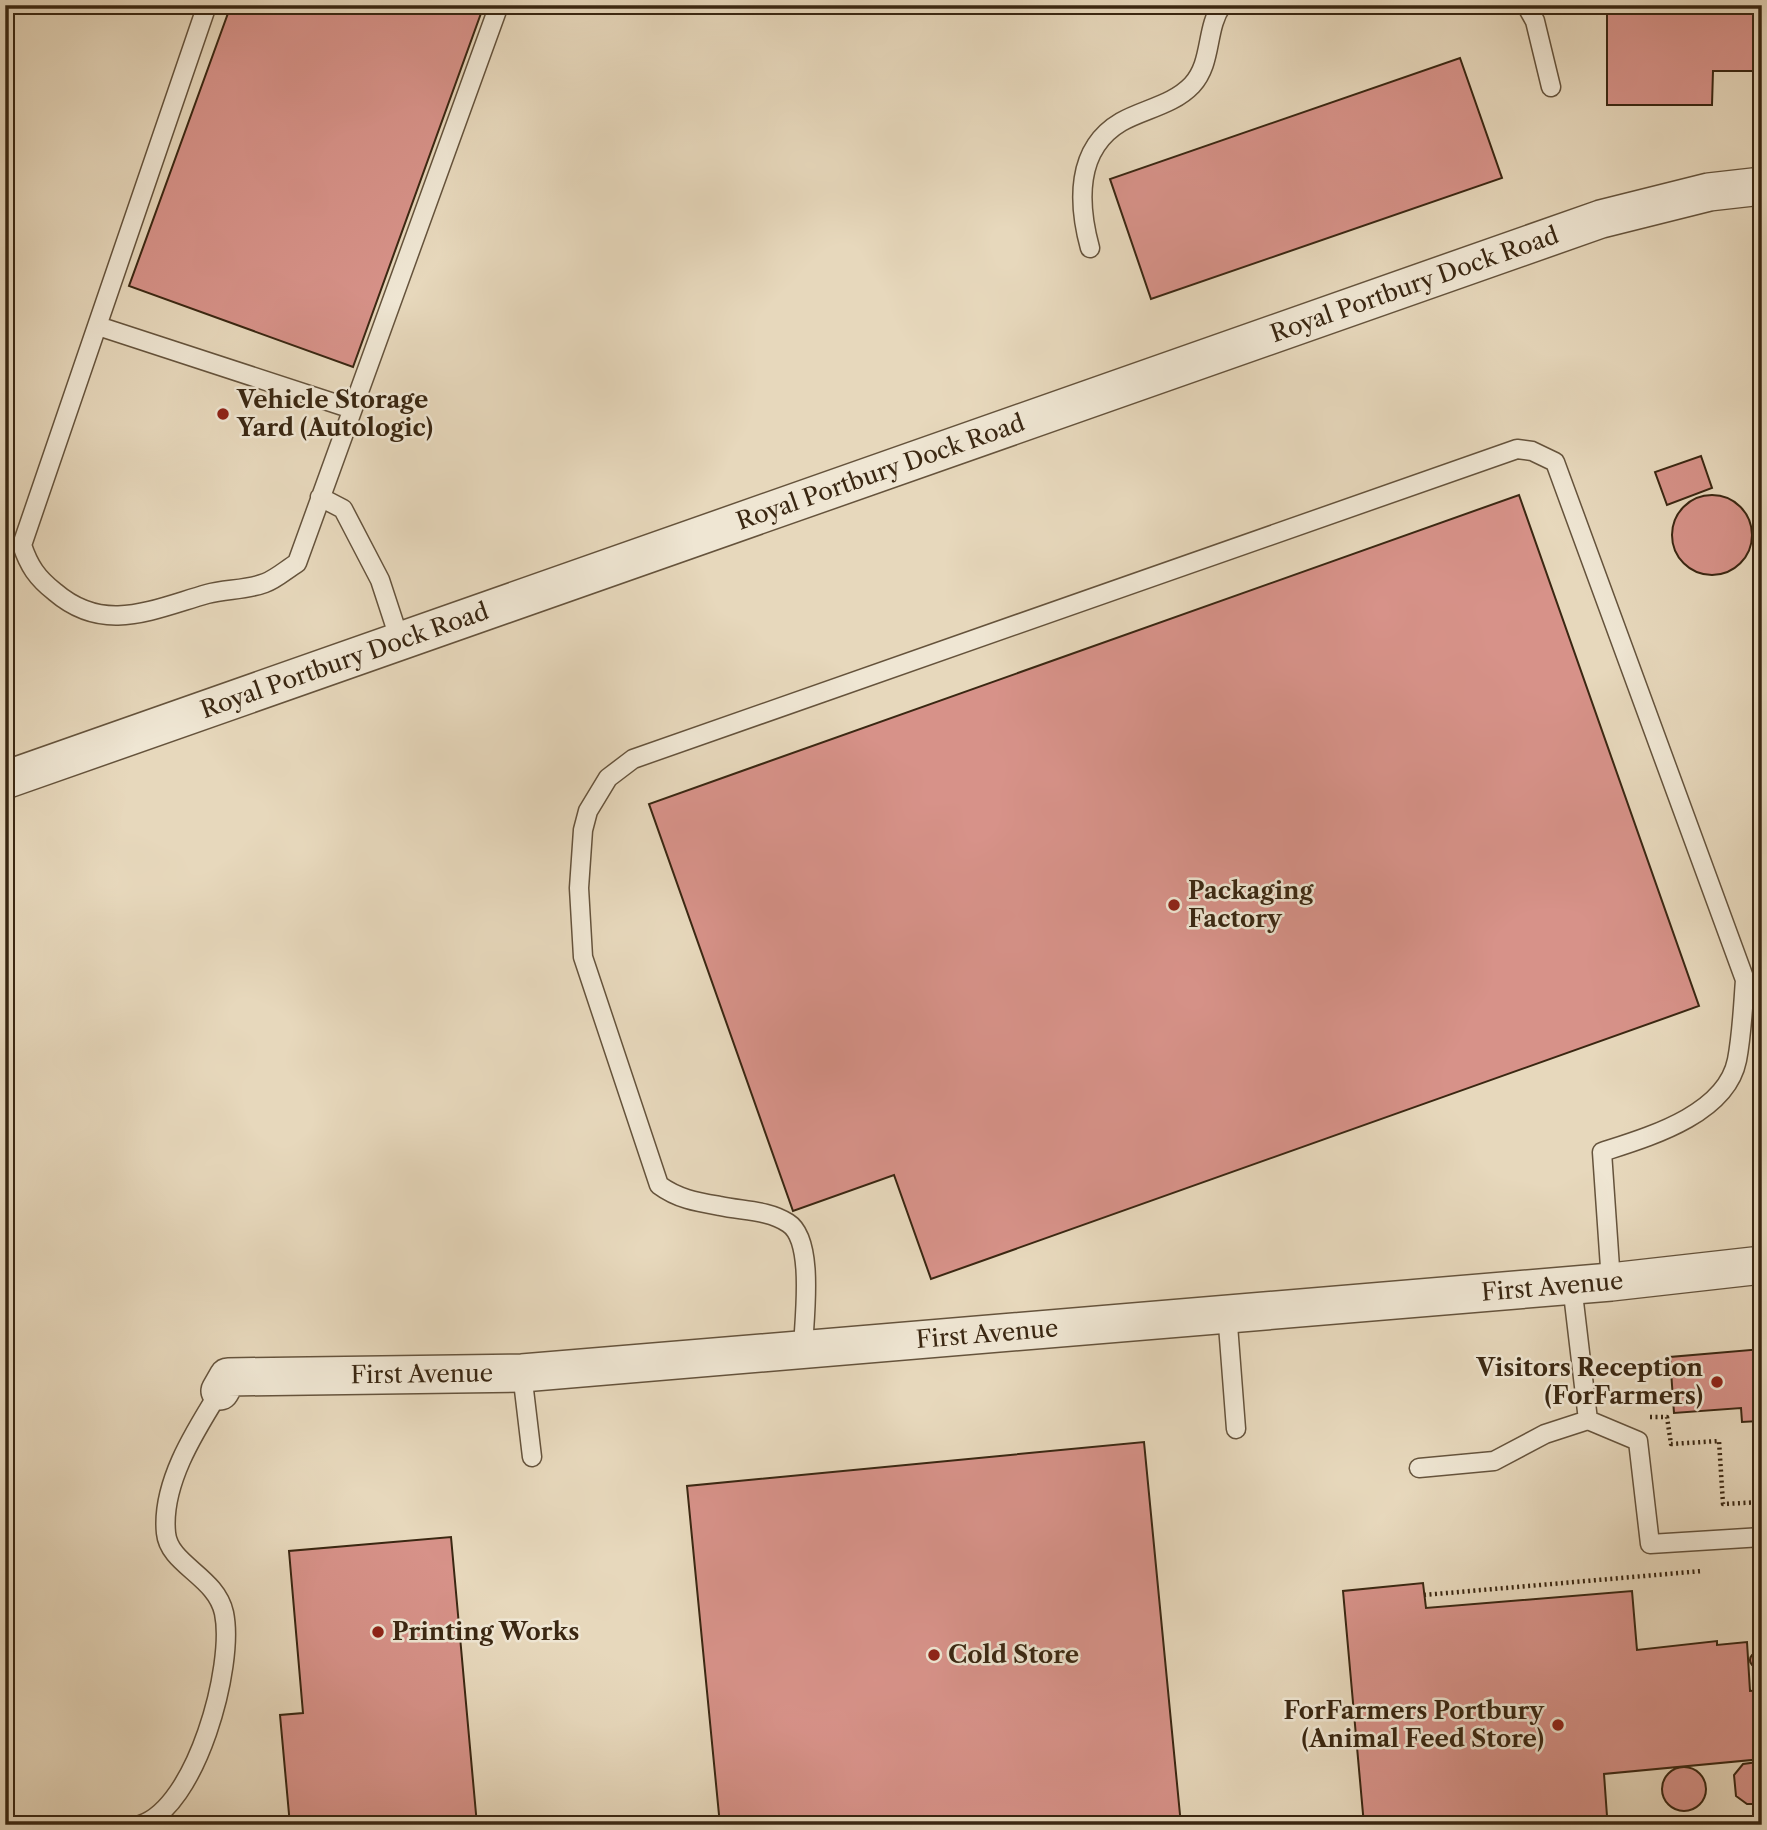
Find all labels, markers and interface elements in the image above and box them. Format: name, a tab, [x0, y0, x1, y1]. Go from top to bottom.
street label: Royal Portbury Dock Road	[1266, 220, 1563, 348]
place label: Vehicle Storage Yard (Autologic)	[236, 385, 433, 442]
marker: Vehicle Storage Yard (Autologic)	[215, 406, 231, 422]
street label: Royal Portbury Dock Road	[732, 408, 1029, 536]
street label: Royal Portbury Dock Road	[197, 596, 493, 724]
place label: Packaging Factory	[1188, 876, 1314, 933]
marker: Packaging Factory	[1166, 897, 1182, 913]
street label: First Avenue	[1480, 1266, 1625, 1307]
street label: First Avenue	[915, 1313, 1059, 1354]
place label: Visitors Reception (ForFarmers)	[1475, 1353, 1704, 1410]
street label: First Avenue	[350, 1358, 493, 1389]
marker: Visitors Reception (ForFarmers)	[1709, 1374, 1725, 1390]
place label: Printing Works	[392, 1617, 579, 1646]
marker: Printing Works	[370, 1624, 386, 1640]
place label: Cold Store	[948, 1640, 1079, 1669]
marker: Cold Store	[926, 1647, 942, 1663]
place label: ForFarmers Portbury (Animal Feed Store)	[1283, 1696, 1545, 1753]
marker: ForFarmers Portbury (Animal Feed Store)	[1550, 1717, 1566, 1733]

